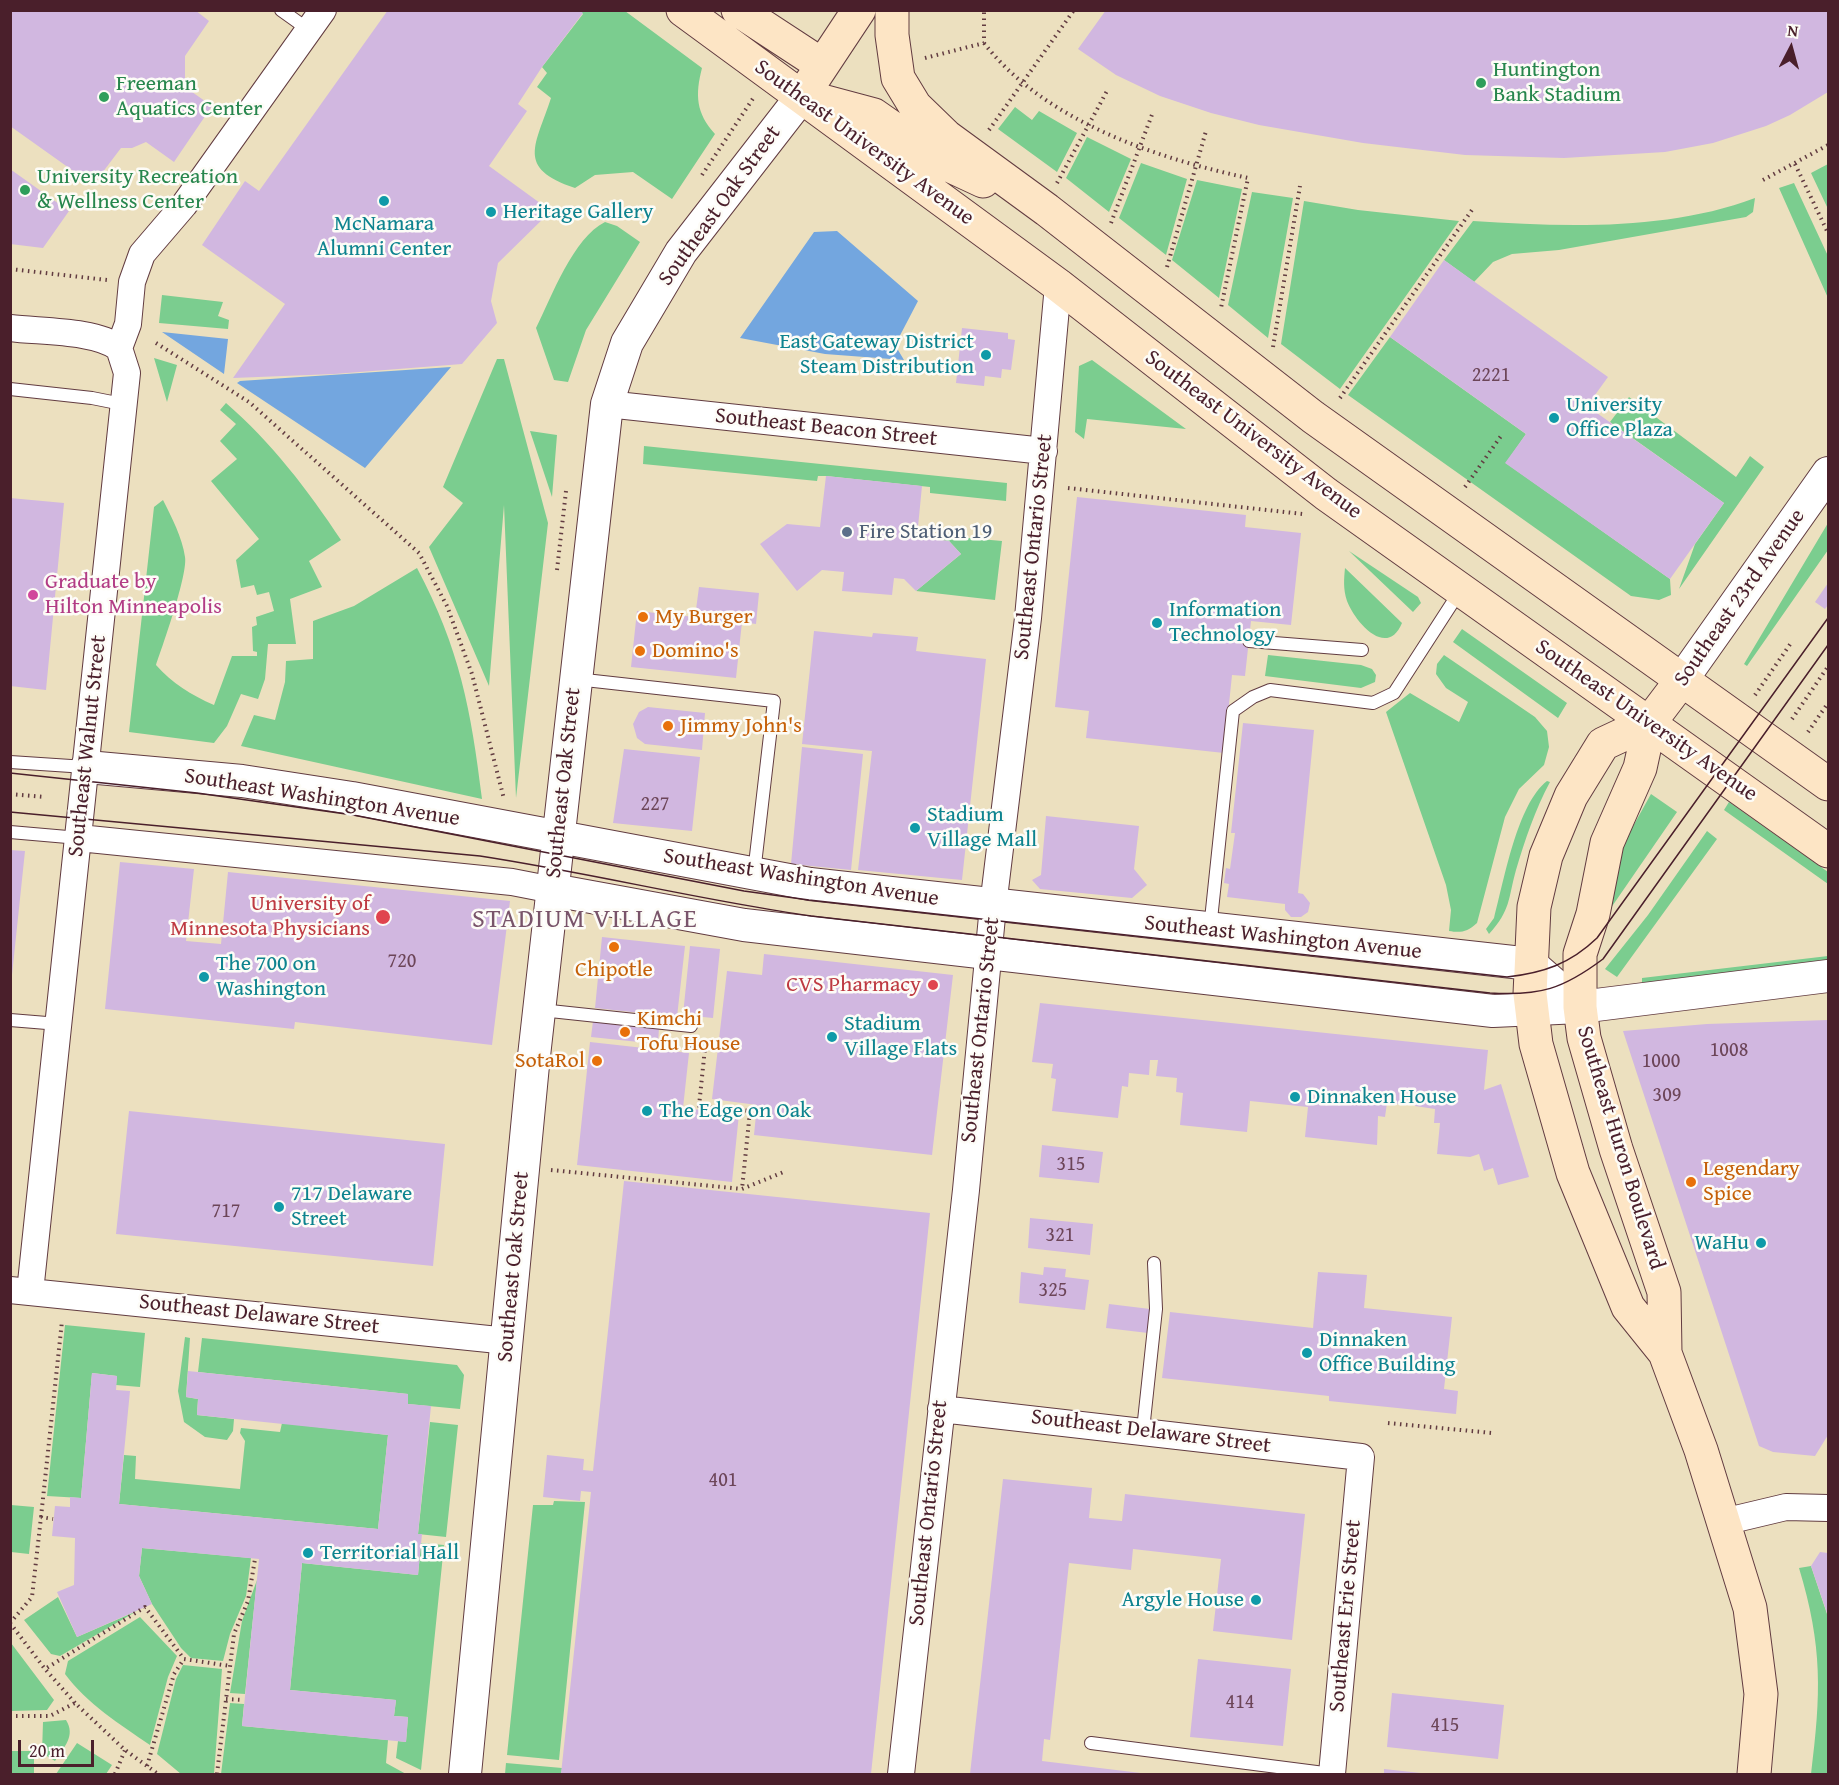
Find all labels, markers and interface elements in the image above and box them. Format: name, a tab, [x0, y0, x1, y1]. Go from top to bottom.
north arrow	[1761, 18, 1821, 78]
text: N	[1786, 18, 1799, 43]
street label: Southeast University Avenue	[749, 54, 979, 232]
place label: Huntington Bank Stadium	[1493, 57, 1621, 108]
place label: Freeman Aquatics Center	[116, 71, 262, 122]
marker: Huntington Bank Stadium	[1474, 76, 1488, 90]
marker: Freeman Aquatics Center	[97, 90, 111, 104]
street label: Southeast Oak Street	[653, 121, 787, 291]
place label: University Recreation & Wellness Center	[37, 164, 238, 216]
marker: University Recreation & Wellness Center	[18, 183, 32, 197]
marker: McNamara Alumni Center	[377, 194, 391, 208]
place label: Heritage Gallery	[503, 199, 654, 225]
marker: Heritage Gallery	[484, 205, 498, 219]
place label: McNamara Alumni Center	[317, 211, 451, 262]
place label: East Gateway District Steam Distribution	[779, 329, 974, 380]
street label: Southeast University Avenue	[1139, 345, 1367, 525]
marker: East Gateway District Steam Distribution	[979, 348, 993, 362]
house number: 2221	[1472, 364, 1510, 388]
place label: University Office Plaza	[1566, 392, 1673, 444]
street label: Southeast Beacon Street	[714, 403, 938, 453]
marker: University Office Plaza	[1547, 411, 1561, 425]
street label: Southeast Ontario Street	[1009, 433, 1059, 661]
street label: Southeast 23rd Avenue	[1669, 504, 1811, 692]
place label: Fire Station 19	[859, 519, 992, 545]
marker: Fire Station 19	[840, 525, 854, 539]
place label: Graduate by Hilton Minneapolis	[45, 569, 222, 620]
marker: Graduate by Hilton Minneapolis	[26, 588, 40, 602]
place label: Information Technology	[1169, 597, 1281, 648]
place label: My Burger	[655, 604, 753, 630]
marker: My Burger	[636, 610, 650, 624]
marker: Information Technology	[1150, 616, 1164, 630]
street label: Southeast Walnut Street	[63, 634, 113, 858]
street label: Southeast University Avenue	[1530, 634, 1762, 808]
place label: Domino's	[652, 638, 739, 664]
marker: Domino's	[633, 644, 647, 658]
street label: Southeast Oak Street	[541, 686, 587, 880]
place label: Jimmy John's	[680, 713, 802, 739]
marker: Jimmy John's	[661, 719, 675, 733]
street label: Southeast Washington Avenue	[182, 763, 462, 833]
house number: 227	[641, 793, 669, 817]
place label: Stadium Village Mall	[927, 802, 1037, 854]
marker: Stadium Village Mall	[908, 821, 922, 835]
street label: Southeast Washington Avenue	[661, 843, 941, 913]
place label: University of Minnesota Physicians	[170, 891, 370, 942]
district label: STADIUM VILLAGE	[472, 904, 698, 936]
marker: University of Minnesota Physicians	[374, 908, 392, 926]
street label: Southeast Washington Avenue	[1143, 910, 1423, 966]
street label: Southeast Ontario Street	[956, 916, 1006, 1144]
marker: Chipotle	[607, 940, 621, 954]
house number: 720	[388, 950, 416, 974]
place label: The 700 on Washington	[216, 951, 326, 1002]
place label: Chipotle	[575, 957, 653, 983]
marker: The 700 on Washington	[197, 970, 211, 984]
place label: CVS Pharmacy	[786, 972, 921, 998]
marker: CVS Pharmacy	[926, 978, 940, 992]
place label: Kimchi Tofu House	[637, 1006, 740, 1058]
place label: Stadium Village Flats	[844, 1011, 957, 1062]
street label: Southeast Huron Boulevard	[1570, 1023, 1670, 1273]
marker: Kimchi Tofu House	[618, 1025, 632, 1039]
marker: Stadium Village Flats	[825, 1030, 839, 1044]
house number: 1008	[1710, 1039, 1748, 1063]
place label: SotaRol	[515, 1048, 585, 1074]
house number: 1000	[1642, 1050, 1680, 1074]
marker: SotaRol	[590, 1054, 604, 1068]
place label: Dinnaken House	[1307, 1084, 1457, 1110]
house number: 309	[1653, 1084, 1681, 1108]
marker: Dinnaken House	[1288, 1090, 1302, 1104]
place label: The Edge on Oak	[659, 1098, 811, 1124]
marker: The Edge on Oak	[640, 1104, 654, 1118]
house number: 315	[1057, 1153, 1085, 1177]
place label: Legendary Spice	[1703, 1156, 1800, 1208]
street label: Southeast Oak Street	[493, 1170, 535, 1364]
marker: Legendary Spice	[1684, 1175, 1698, 1189]
place label: 717 Delaware Street	[291, 1181, 412, 1232]
house number: 717	[212, 1200, 240, 1224]
marker: 717 Delaware Street	[272, 1200, 286, 1214]
house number: 321	[1046, 1224, 1074, 1248]
place label: WaHu	[1694, 1230, 1749, 1256]
marker: WaHu	[1754, 1236, 1768, 1250]
house number: 325	[1039, 1279, 1067, 1303]
street label: Southeast Delaware Street	[138, 1289, 380, 1341]
place label: Dinnaken Office Building	[1319, 1327, 1456, 1378]
marker: Dinnaken Office Building	[1300, 1346, 1314, 1360]
street label: Southeast Ontario Street	[904, 1399, 954, 1627]
street label: Southeast Delaware Street	[1030, 1404, 1272, 1460]
house number: 401	[709, 1469, 737, 1493]
street label: Southeast Erie Street	[1324, 1519, 1368, 1713]
place label: Territorial Hall	[320, 1540, 459, 1566]
marker: Territorial Hall	[301, 1546, 315, 1560]
place label: Argyle House	[1122, 1587, 1244, 1613]
marker: Argyle House	[1249, 1593, 1263, 1607]
house number: 414	[1226, 1691, 1254, 1715]
house number: 415	[1431, 1714, 1459, 1738]
scale bar	[21, 1728, 98, 1766]
text: 20 m	[29, 1737, 65, 1764]

